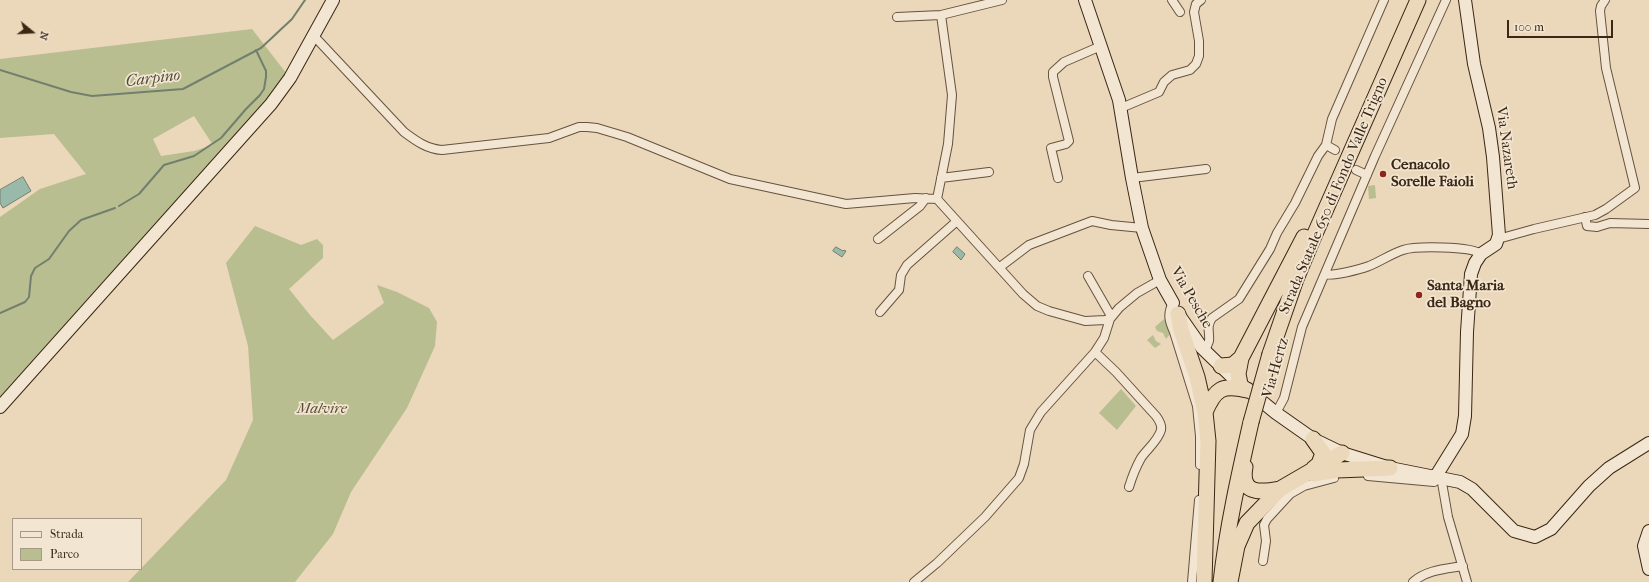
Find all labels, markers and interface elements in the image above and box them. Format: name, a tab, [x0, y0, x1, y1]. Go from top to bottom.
north arrow	[12, 12, 52, 52]
scale bar	[1509, 12, 1615, 38]
text: 100 m	[1514, 20, 1544, 34]
text: N	[36, 30, 51, 42]
water label: Carpino	[125, 66, 181, 92]
street label: Strada Statale 650 di Fondo Valle Trigno	[1276, 75, 1392, 317]
street label: Via Nazareth	[1491, 105, 1521, 191]
place label: Cenacolo Sorelle Faioli	[1391, 156, 1474, 191]
marker: Cenacolo Sorelle Faioli	[1378, 169, 1388, 179]
street label: Via Pesche	[1166, 264, 1216, 332]
place label: Santa Maria del Bagno	[1427, 277, 1504, 312]
marker: Santa Maria del Bagno	[1414, 290, 1424, 300]
street label: Via Hertz	[1259, 336, 1293, 400]
park label: Malvire	[297, 400, 347, 418]
legend	[12, 518, 142, 570]
text: Strada	[50, 527, 83, 541]
text: Parco	[50, 547, 79, 561]

